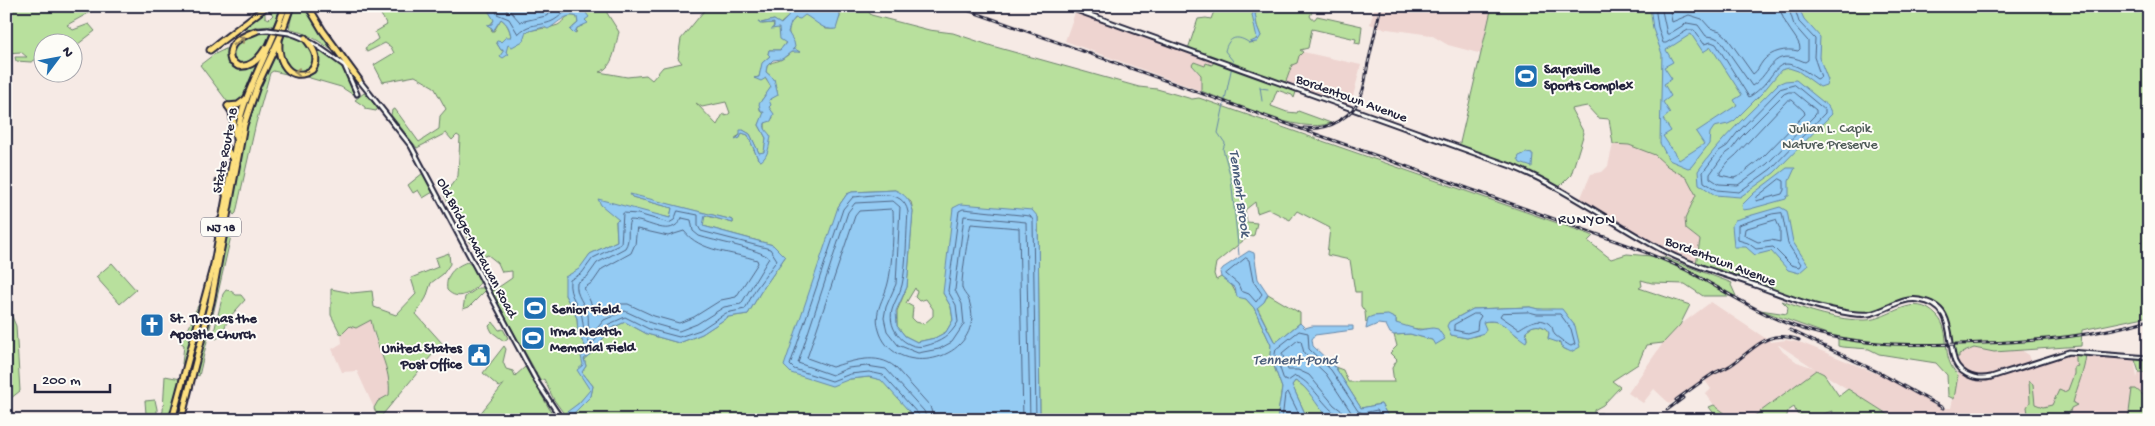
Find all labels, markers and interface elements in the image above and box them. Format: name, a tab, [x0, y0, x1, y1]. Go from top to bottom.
north arrow	[32, 32, 82, 82]
one-way arrow	[232, 36, 246, 46]
text: N	[57, 44, 77, 61]
place label: Sayreville Sports Complex	[1544, 62, 1634, 95]
sports icon: Sayreville Sports Complex	[1513, 63, 1539, 89]
one-way arrow	[293, 67, 309, 77]
street label: Bordentown Avenue	[1292, 71, 1410, 128]
street label: State Route 18	[210, 106, 243, 195]
park label: Julian L. Capik Nature Preserve	[1782, 121, 1878, 154]
water label: Tennent Brook	[1224, 149, 1254, 239]
street label: Old Bridge-Matawan Road	[432, 175, 521, 323]
district label: RUNYON	[1558, 211, 1616, 229]
road number: NJ 18	[201, 218, 241, 236]
street label: Bordentown Avenue	[1661, 233, 1779, 292]
sports icon: Senior Field	[522, 295, 548, 321]
place label: Senior Field	[552, 302, 621, 319]
place label: St. Thomas the Apostle Church	[169, 311, 258, 344]
church icon: St. Thomas the Apostle Church	[139, 312, 165, 338]
place label: Irma Neatch Memorial Field	[550, 324, 637, 357]
sports icon: Irma Neatch Memorial Field	[520, 325, 546, 351]
place label: United States Post Office	[382, 341, 463, 374]
public building icon: United States Post Office	[466, 342, 492, 368]
water label: Tennent Pond	[1253, 352, 1339, 370]
scale bar	[35, 361, 110, 393]
text: 200 m	[42, 372, 81, 390]

